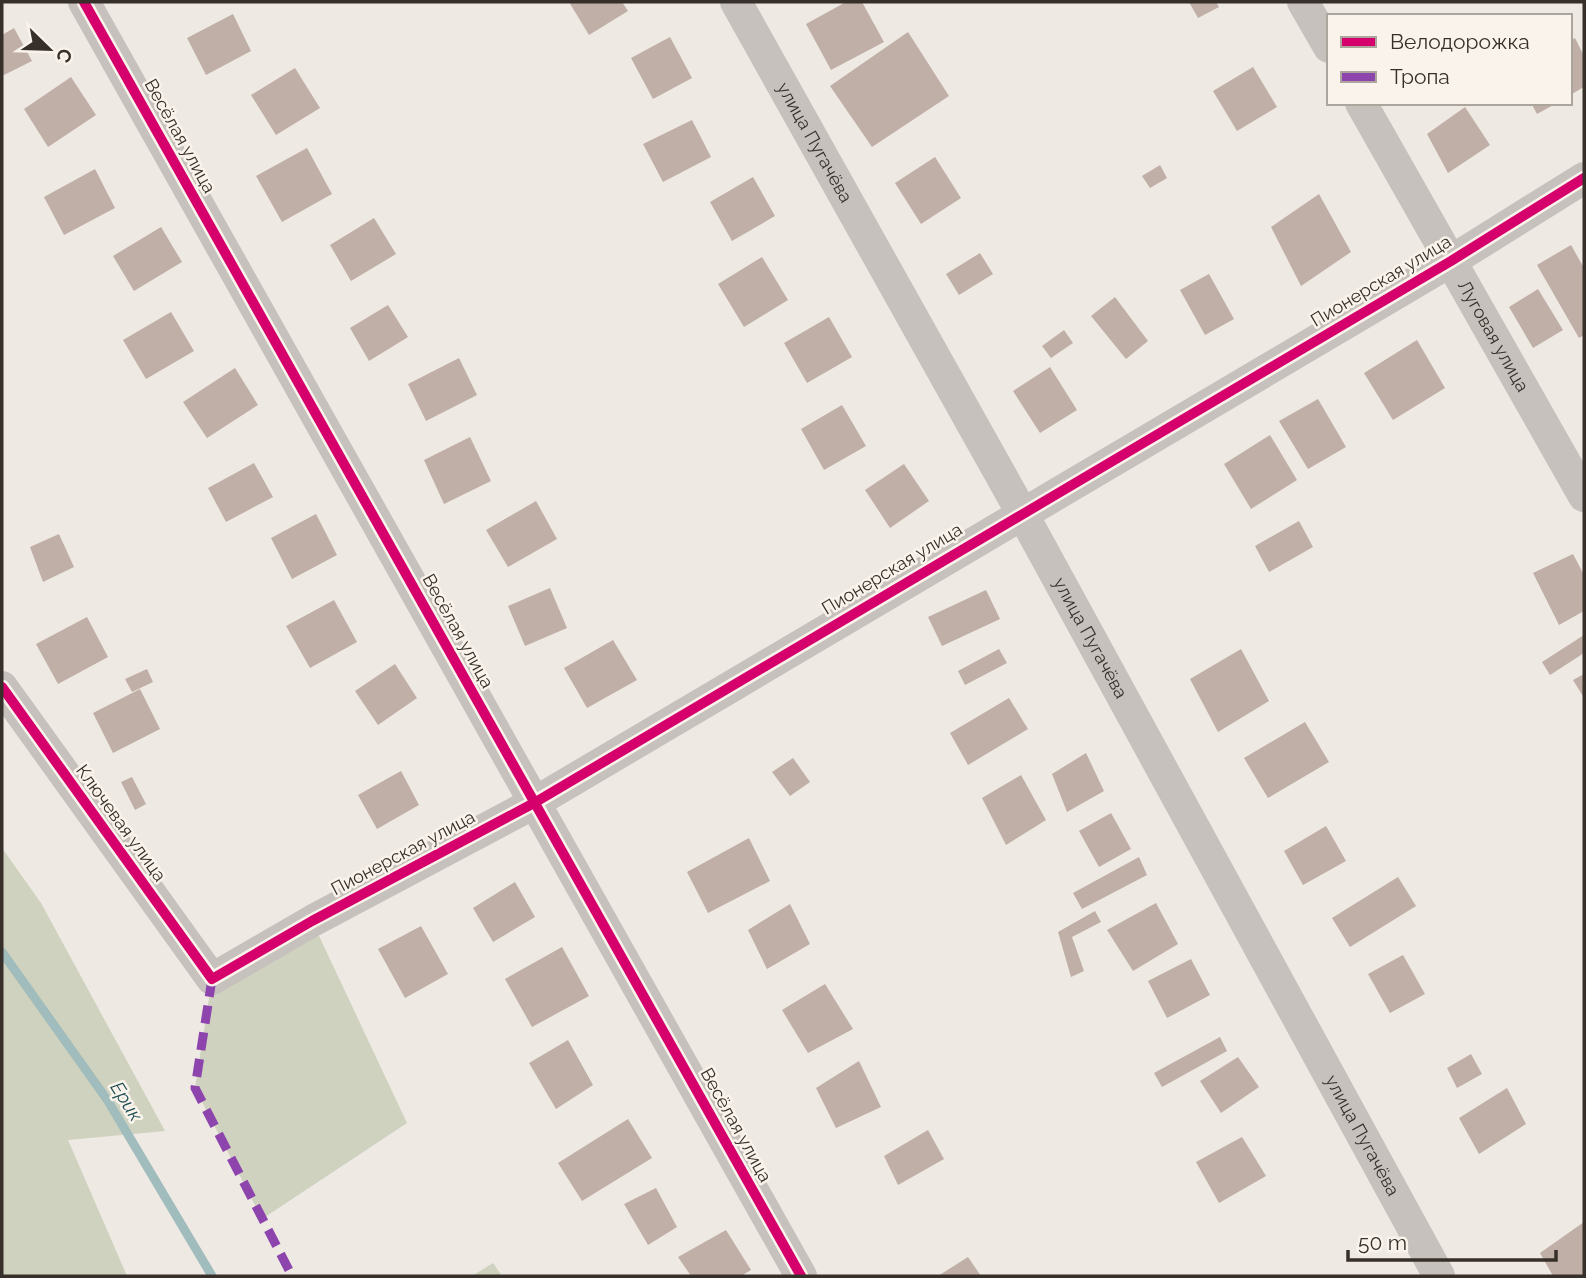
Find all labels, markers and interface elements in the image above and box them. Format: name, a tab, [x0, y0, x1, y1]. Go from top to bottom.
north arrow	[14, 14, 84, 84]
legend	[1327, 14, 1572, 105]
text: Велодорожка	[1390, 29, 1530, 54]
text: С	[52, 45, 77, 66]
text: Тропа	[1390, 64, 1450, 89]
street label: Весёлая улица	[140, 75, 220, 197]
street label: улица Пугачёва	[773, 78, 857, 206]
street label: Пионерская улица	[1307, 230, 1455, 331]
street label: Луговая улица	[1454, 276, 1534, 395]
street label: Пионерская улица	[818, 518, 966, 619]
street label: Весёлая улица	[418, 570, 498, 692]
street label: улица Пугачёва	[1049, 574, 1132, 702]
street label: Ключевая улица	[72, 760, 171, 885]
street label: Пионерская улица	[327, 806, 478, 899]
street label: Весёлая улица	[696, 1064, 776, 1186]
street label: улица Пугачёва	[1321, 1071, 1404, 1199]
water label: Ерик	[106, 1077, 148, 1125]
scale bar	[1348, 1218, 1556, 1262]
text: 50 m	[1358, 1230, 1407, 1255]

